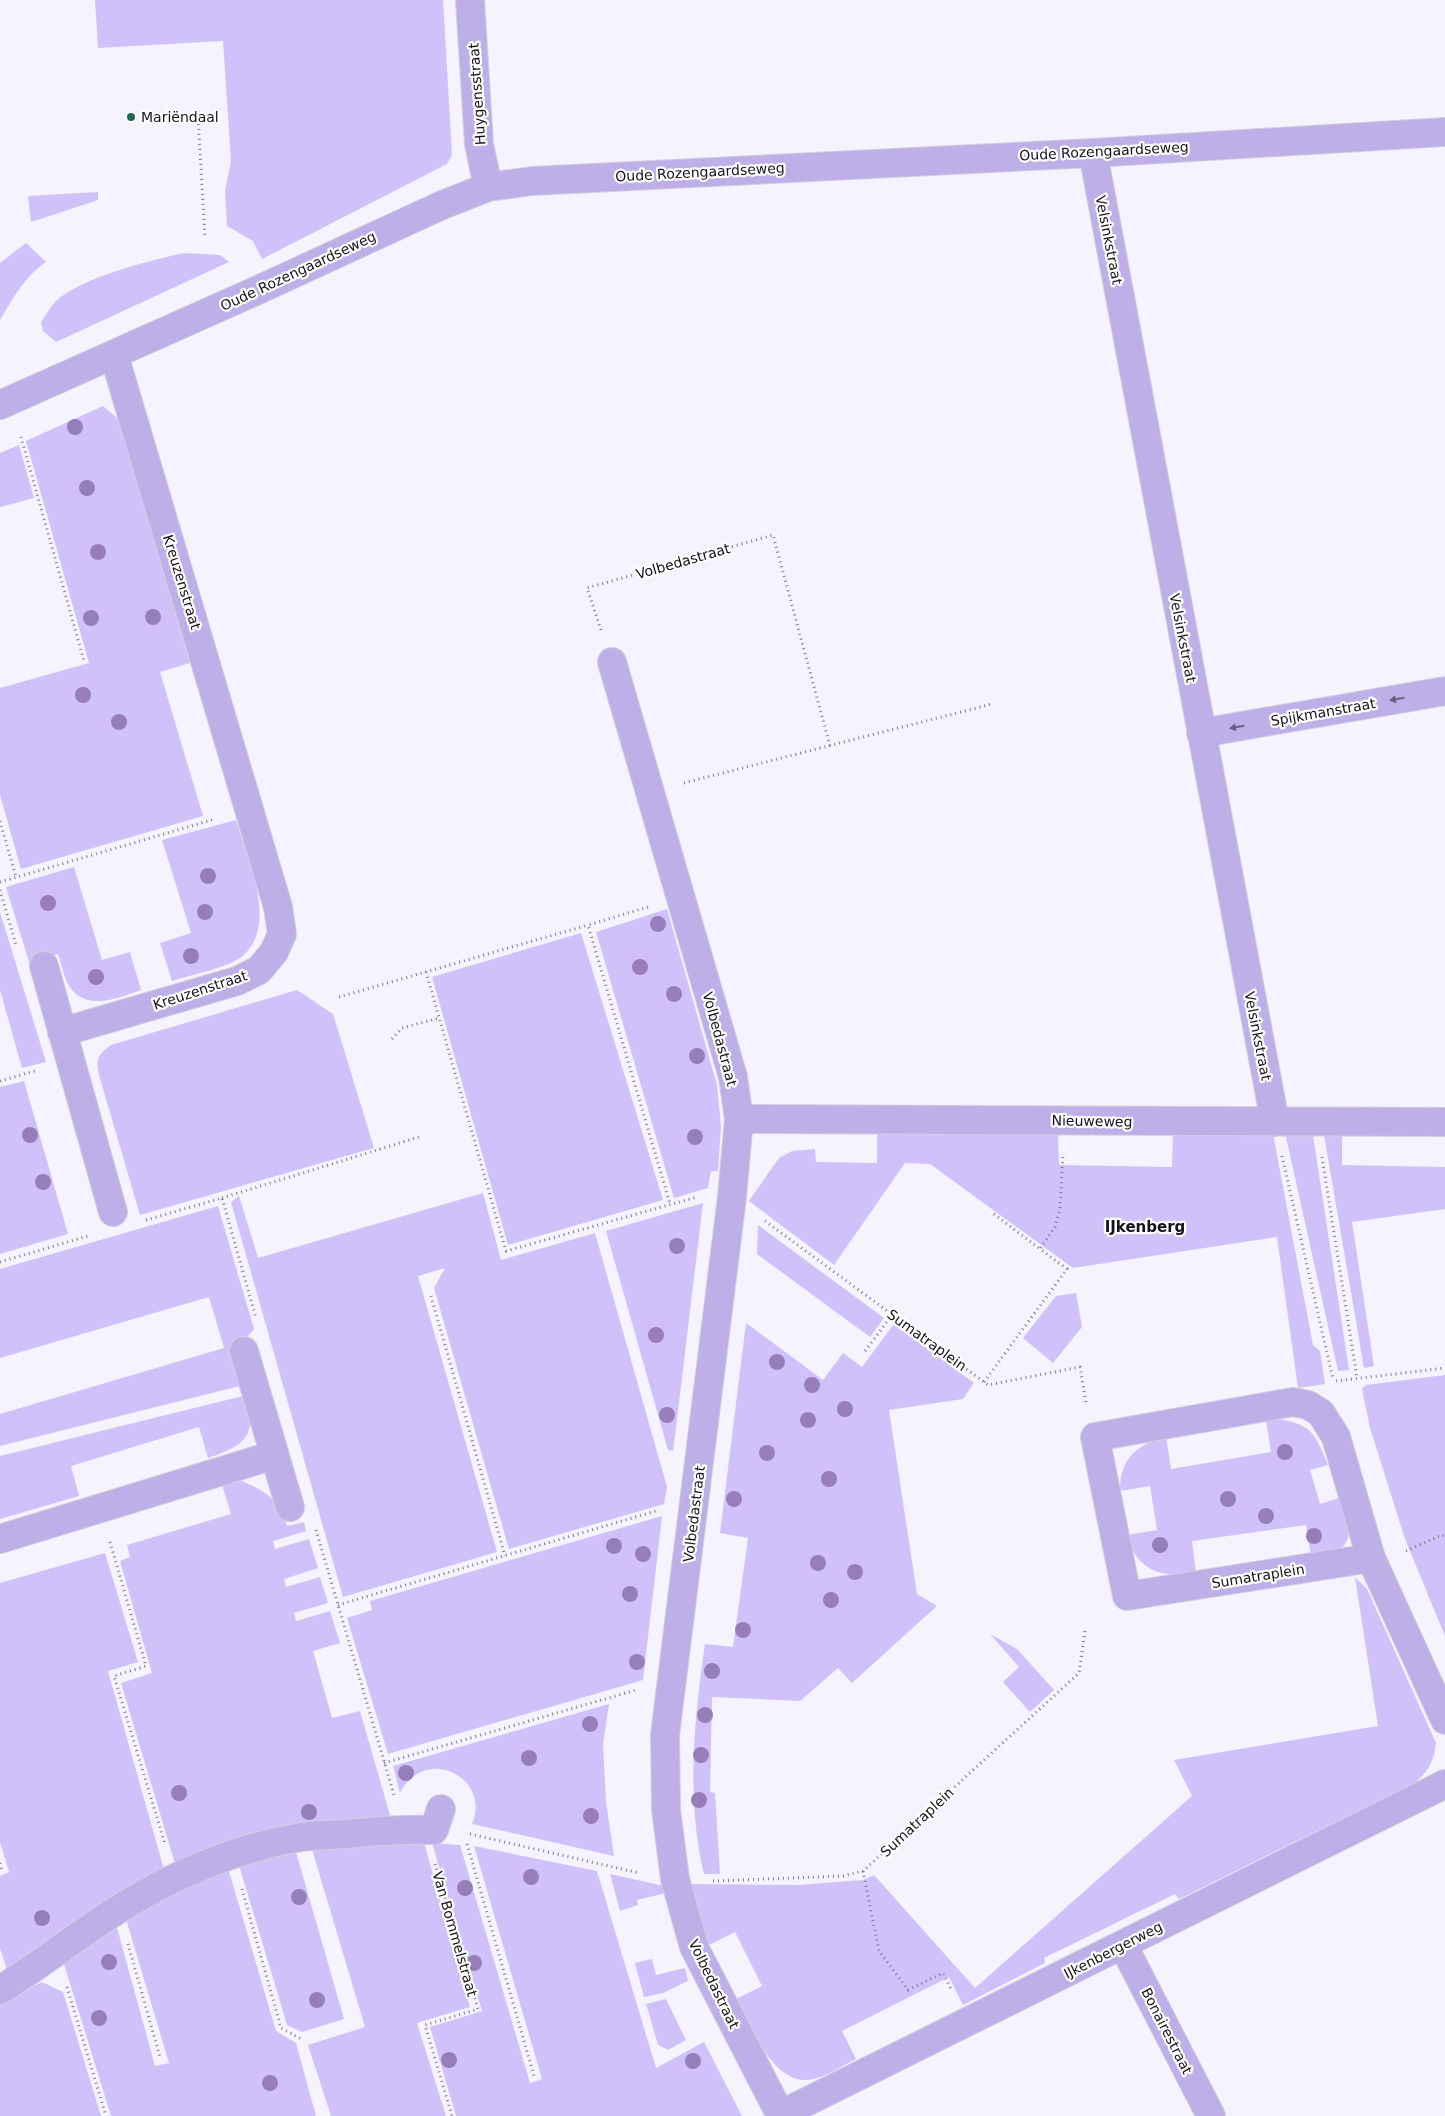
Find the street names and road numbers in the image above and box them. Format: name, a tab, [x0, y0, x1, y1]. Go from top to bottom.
street label: Huygensstraat	[465, 42, 489, 146]
street label: Oude Rozengaardseweg	[1019, 139, 1189, 163]
street label: Oude Rozengaardseweg	[615, 160, 785, 184]
street label: Velsinkstraat	[1093, 194, 1126, 286]
street label: Oude Rozengaardseweg	[218, 228, 378, 314]
street label: Kreuzenstraat	[160, 533, 204, 632]
street label: Volbedastraat	[634, 540, 732, 582]
street label: Velsinkstraat	[1167, 592, 1200, 684]
street label: Spijkmanstraat	[1269, 695, 1377, 729]
street label: Kreuzenstraat	[151, 967, 250, 1013]
street label: Volbedastraat	[700, 990, 740, 1088]
street label: Velsinkstraat	[1242, 990, 1275, 1082]
street label: Nieuweweg	[1051, 1112, 1133, 1130]
street label: Sumatraplein	[884, 1306, 970, 1374]
street label: Volbedastraat	[680, 1464, 708, 1563]
street label: Sumatraplein	[1210, 1561, 1306, 1591]
street label: Sumatraplein	[877, 1784, 957, 1860]
street label: Van Bommelstraat	[429, 1870, 481, 1999]
street label: IJkenbergerweg	[1061, 1918, 1165, 1982]
street label: Volbedastraat	[686, 1937, 743, 2032]
street label: Bonairestraat	[1138, 1985, 1196, 2077]

